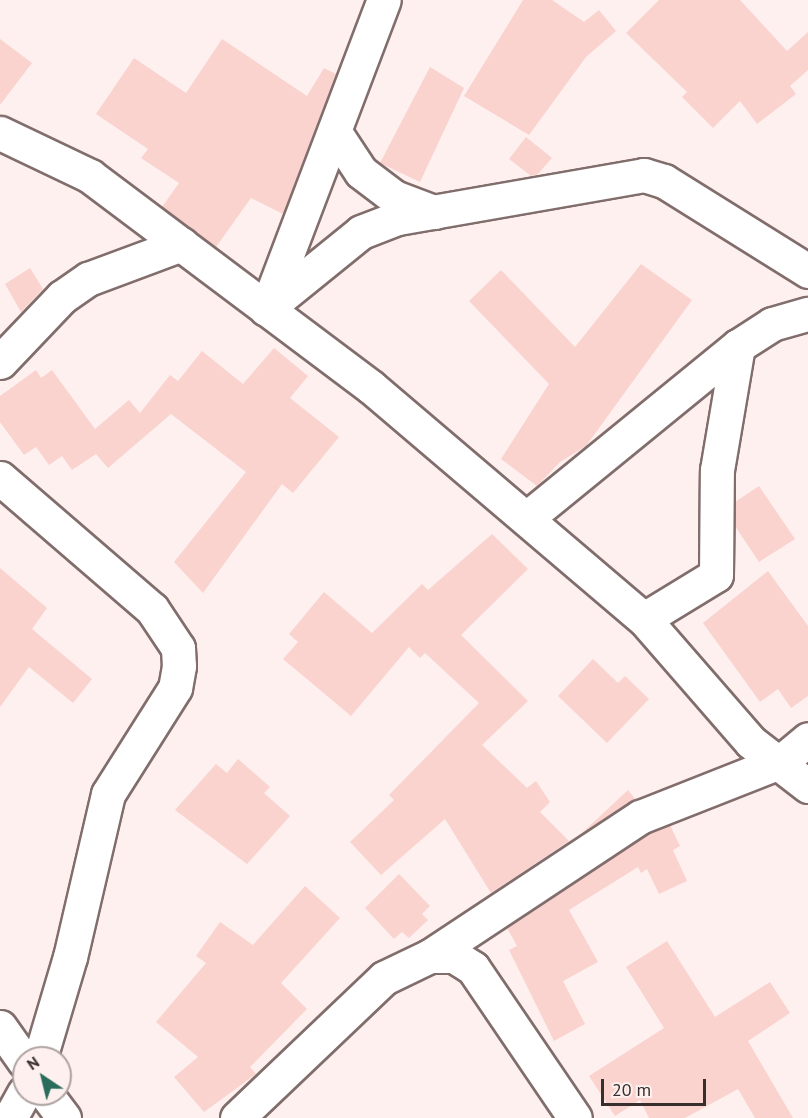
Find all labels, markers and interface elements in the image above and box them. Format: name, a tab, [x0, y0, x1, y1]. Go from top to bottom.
north arrow	[12, 1046, 72, 1106]
text: N	[23, 1052, 43, 1074]
scale bar	[604, 1067, 709, 1105]
text: 20 m	[612, 1078, 651, 1101]

